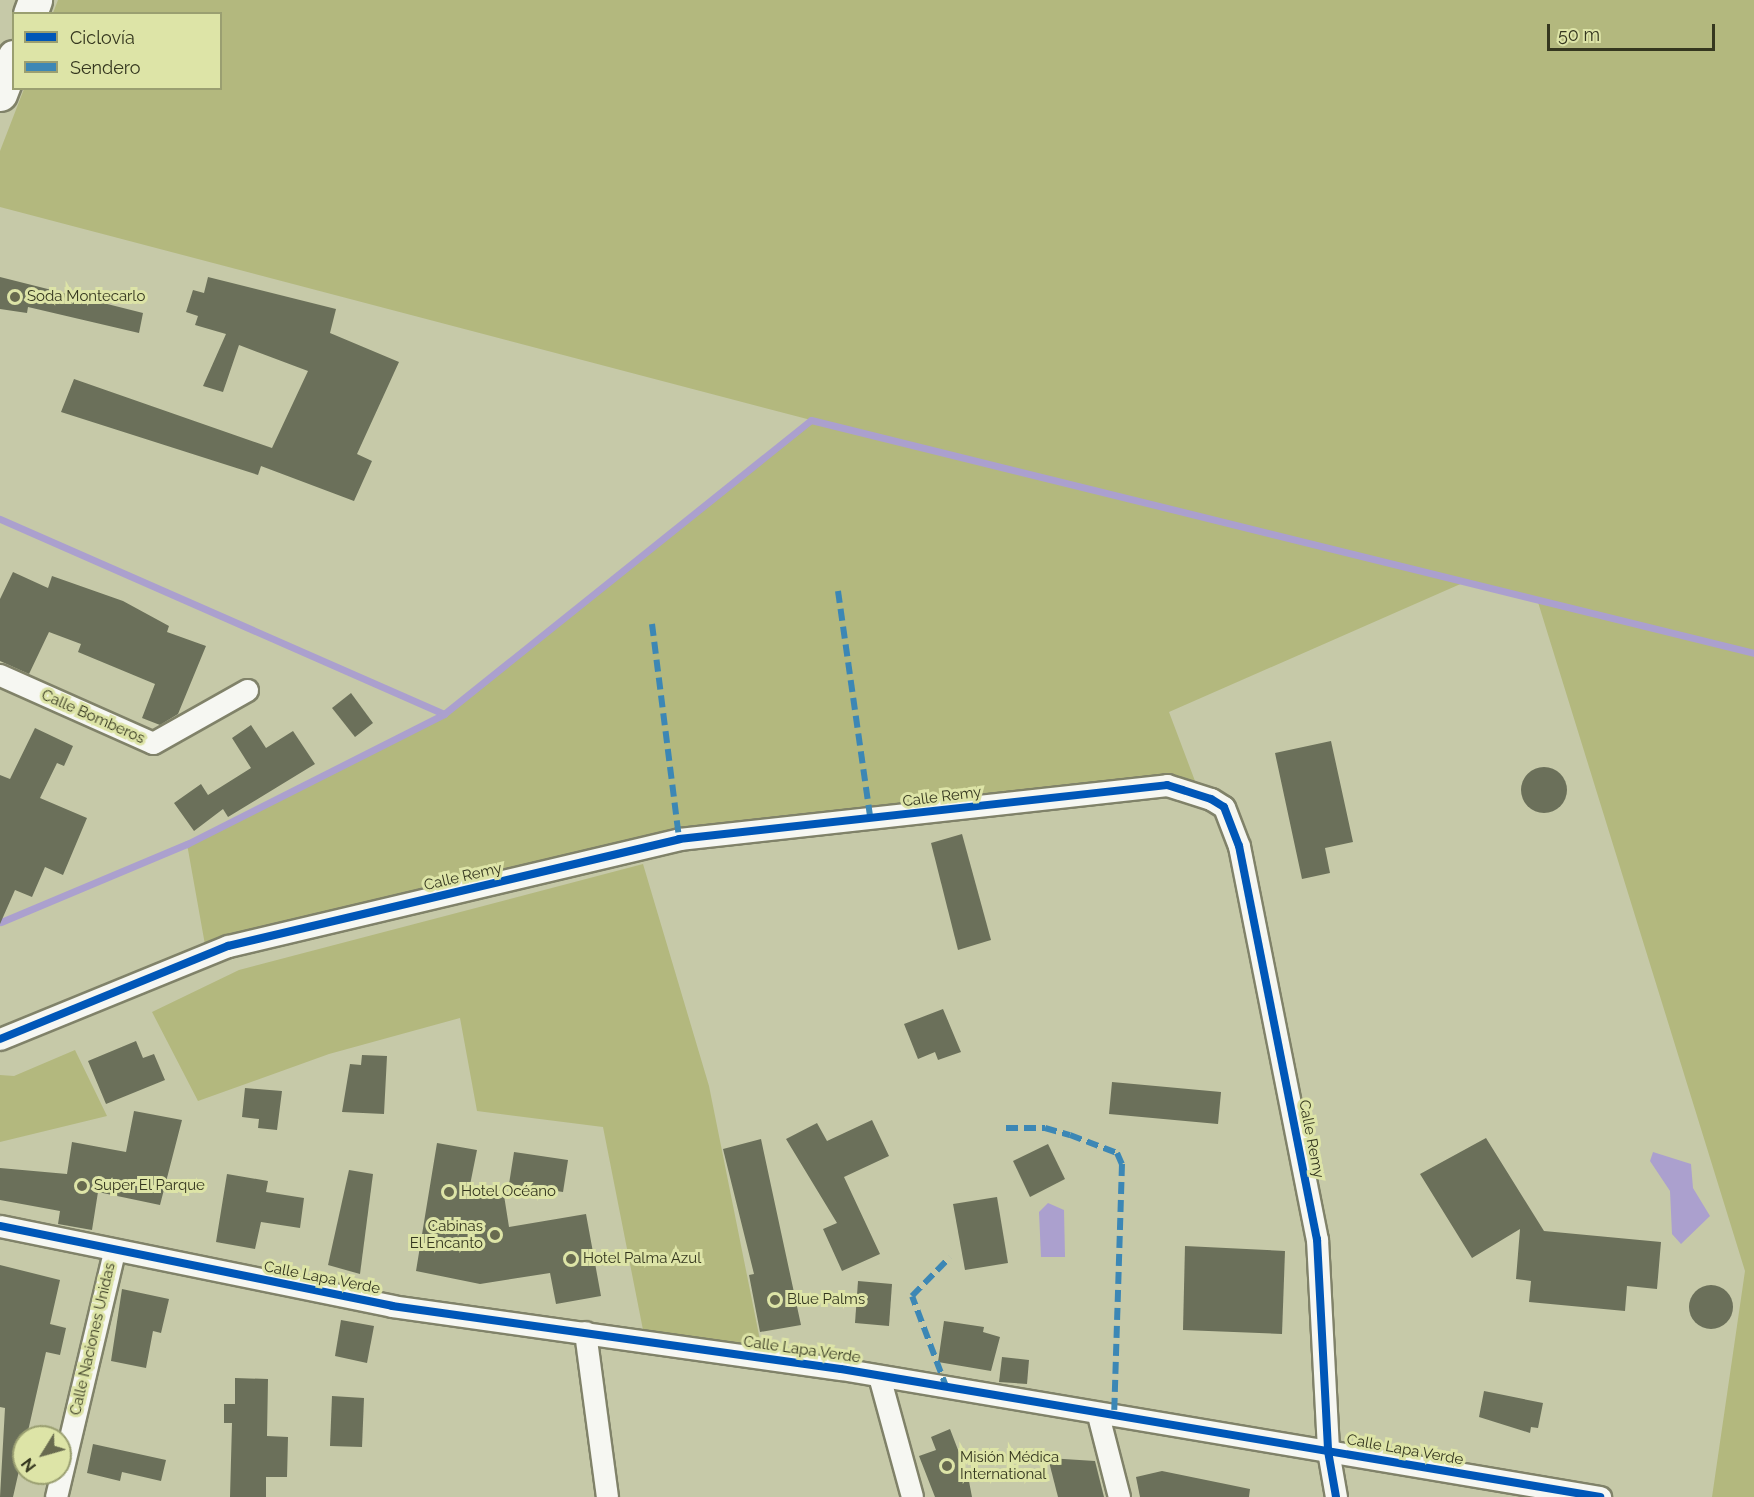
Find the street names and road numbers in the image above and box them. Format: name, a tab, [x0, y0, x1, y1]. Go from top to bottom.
street label: Calle Bomberos	[39, 686, 147, 748]
street label: Calle Remy	[902, 783, 982, 811]
street label: Calle Remy	[422, 859, 504, 895]
street label: Calle Remy	[1295, 1098, 1327, 1180]
street label: Calle Lapa Verde	[262, 1258, 382, 1298]
street label: Calle Naciones Unidas	[67, 1261, 119, 1417]
street label: Calle Lapa Verde	[742, 1333, 862, 1367]
street label: Calle Lapa Verde	[1345, 1431, 1465, 1469]

